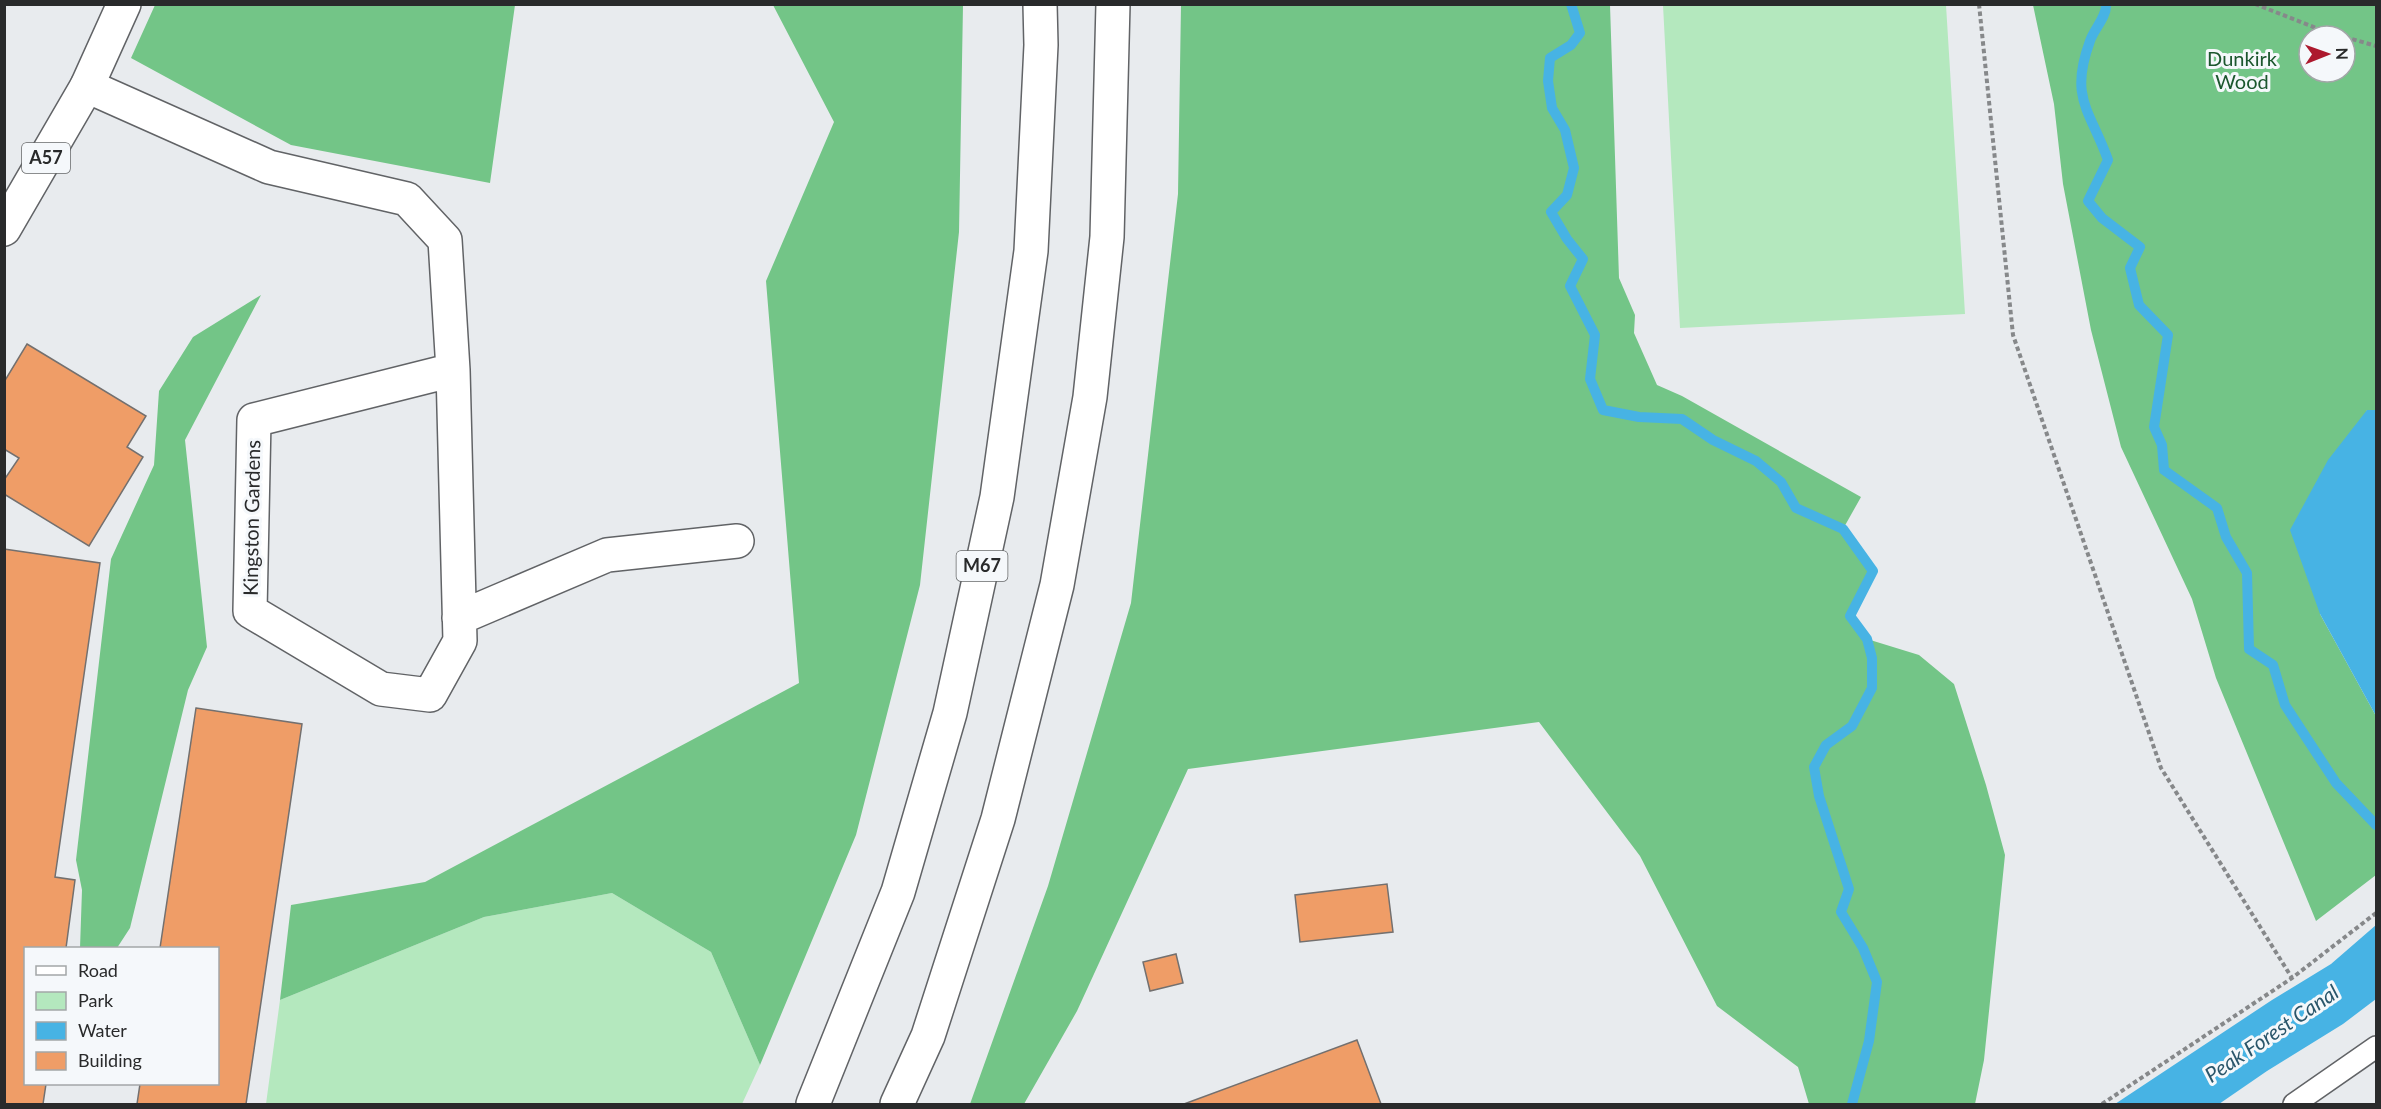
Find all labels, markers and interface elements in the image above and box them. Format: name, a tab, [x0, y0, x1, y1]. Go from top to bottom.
north arrow	[2297, 24, 2357, 84]
park label: Dunkirk Wood	[2207, 46, 2278, 93]
text: N	[2333, 47, 2352, 60]
road number: A57	[22, 143, 70, 173]
street label: Kingston Gardens	[238, 440, 264, 596]
road number: M67	[956, 551, 1008, 581]
legend	[24, 947, 219, 1085]
text: Road	[78, 959, 118, 981]
water label: Peak Forest Canal	[2200, 979, 2343, 1087]
text: Park	[78, 989, 114, 1011]
text: Water	[78, 1019, 127, 1041]
text: Building	[78, 1049, 142, 1071]

